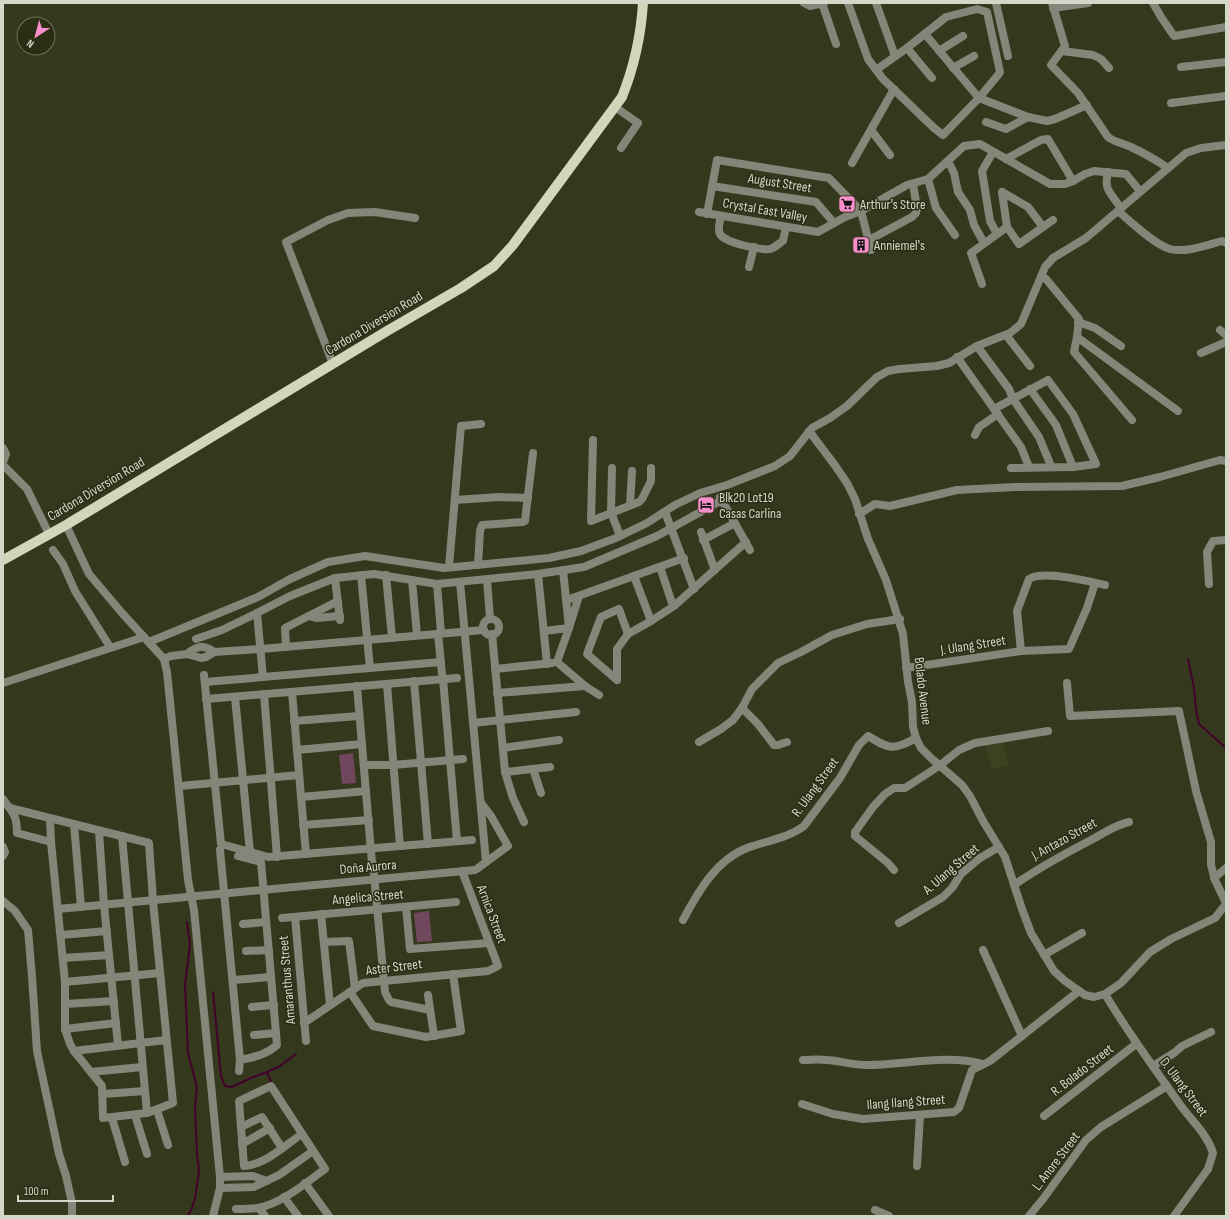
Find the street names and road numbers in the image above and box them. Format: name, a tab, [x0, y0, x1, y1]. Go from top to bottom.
street label: August Street	[746, 169, 813, 196]
street label: Crystal East Valley	[721, 194, 809, 226]
street label: Cardona Diversion Road	[322, 287, 426, 359]
street label: Cardona Diversion Road	[44, 453, 148, 525]
street label: J. Ulang Street	[938, 631, 1007, 659]
street label: Bolado Avenue	[910, 656, 936, 726]
street label: R. Ulang Street	[788, 754, 842, 820]
street label: J. Antazo Street	[1028, 814, 1100, 864]
street label: A. Ulang Street	[919, 840, 983, 899]
street label: Doña Aurora	[339, 856, 397, 878]
street label: Arnica Street	[473, 881, 511, 946]
street label: Angelica Street	[331, 885, 404, 909]
street label: Amaranthus Street	[275, 935, 299, 1026]
street label: Aster Street	[364, 955, 423, 979]
street label: R. Bolado Street	[1047, 1040, 1117, 1100]
street label: D. Ulang Street	[1156, 1054, 1212, 1120]
street label: Ilang Ilang Street	[866, 1091, 946, 1113]
street label: L. Anore Street	[1028, 1128, 1084, 1194]

